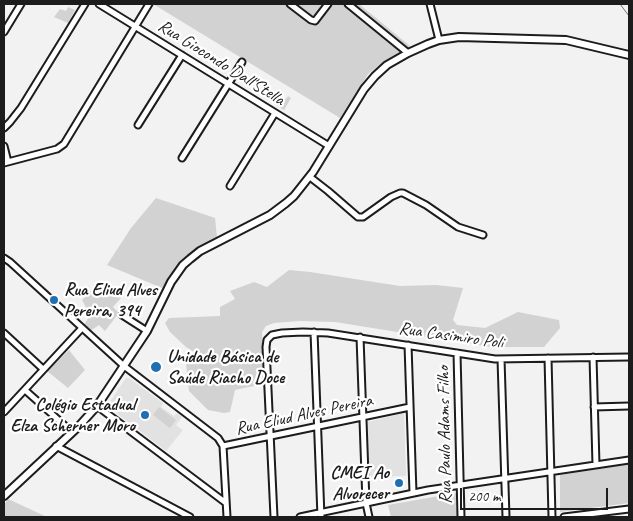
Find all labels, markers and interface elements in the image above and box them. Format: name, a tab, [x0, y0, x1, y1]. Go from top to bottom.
street label: Rua Giocondo Dall'Stella	[154, 15, 288, 111]
place label: Rua Eliud Alves Pereira, 394	[64, 279, 157, 322]
marker: Rua Eliud Alves Pereira, 394	[48, 294, 60, 306]
street label: Rua Casimiro Poli	[397, 318, 505, 354]
place label: Unidade Básica de Saúde Riacho Doce	[167, 346, 284, 388]
marker: Unidade Básica de Saúde Riacho Doce	[149, 360, 163, 374]
street label: Rua Paulo Adams Filho	[433, 366, 457, 504]
street label: Rua Eliud Alves Pereira	[233, 390, 375, 440]
place label: Colégio Estadual Elza Scherner Moro	[10, 394, 135, 436]
marker: Colégio Estadual Elza Scherner Moro	[139, 409, 151, 421]
place label: CMEI Ao Alvorecer	[330, 462, 389, 504]
marker: CMEI Ao Alvorecer	[393, 477, 405, 489]
scale bar	[463, 478, 610, 510]
text: 200 m	[468, 487, 500, 506]

